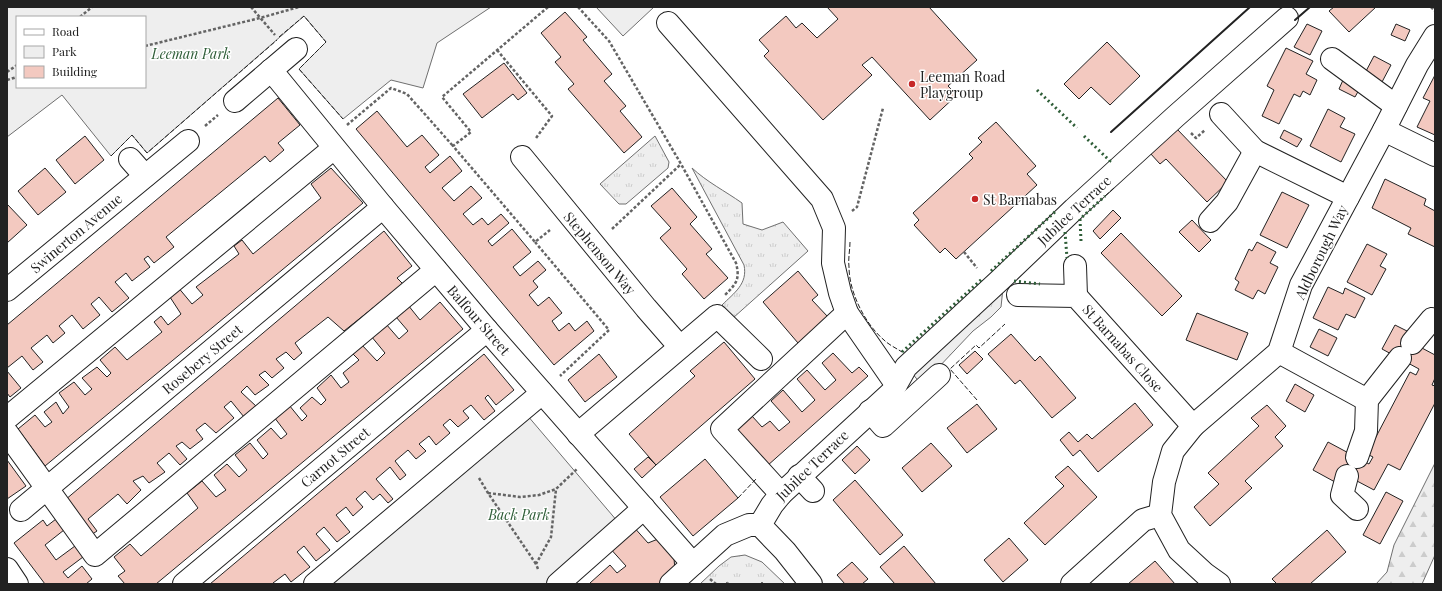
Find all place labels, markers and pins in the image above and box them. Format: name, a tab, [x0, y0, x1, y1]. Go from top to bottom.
place label: Leeman Road Playgroup	[920, 67, 1006, 102]
marker: Leeman Road Playgroup	[907, 79, 917, 89]
place label: St Barnabas	[983, 190, 1057, 209]
marker: St Barnabas	[970, 194, 980, 204]

